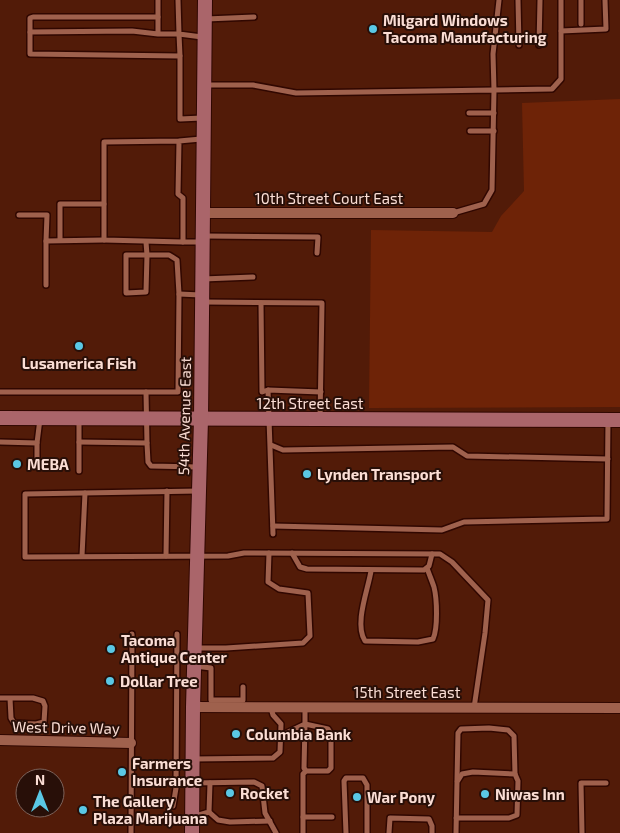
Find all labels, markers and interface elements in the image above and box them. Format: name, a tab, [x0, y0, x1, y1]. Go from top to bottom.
place label: Milgard Windows Tacoma Manufacturing	[383, 11, 547, 46]
marker: Milgard Windows Tacoma Manufacturing	[367, 23, 379, 35]
street label: 10th Street Court East	[255, 189, 404, 207]
marker: Lusamerica Fish	[73, 340, 85, 352]
place label: Lusamerica Fish	[22, 354, 136, 372]
street label: 54th Avenue East	[174, 356, 194, 475]
street label: 12th Street East	[256, 394, 364, 412]
place label: MEBA	[27, 455, 69, 473]
marker: MEBA	[11, 458, 23, 470]
place label: Lynden Transport	[317, 465, 441, 484]
marker: Lynden Transport	[301, 468, 313, 480]
place label: Tacoma Antique Center	[121, 631, 228, 666]
marker: Tacoma Antique Center	[105, 643, 117, 655]
place label: Dollar Tree	[120, 672, 198, 690]
marker: Dollar Tree	[104, 675, 116, 687]
street label: 15th Street East	[354, 683, 461, 701]
street label: West Drive Way	[12, 717, 120, 737]
place label: Columbia Bank	[246, 725, 352, 743]
marker: Columbia Bank	[230, 728, 242, 740]
place label: Farmers Insurance	[132, 754, 202, 789]
marker: Farmers Insurance	[116, 766, 128, 778]
north arrow	[15, 768, 65, 818]
text: N	[35, 771, 45, 788]
place label: Rocket	[240, 784, 289, 802]
place label: Niwas Inn	[495, 785, 565, 803]
marker: Rocket	[224, 787, 236, 799]
place label: War Pony	[367, 788, 435, 807]
marker: Niwas Inn	[479, 788, 491, 800]
marker: War Pony	[351, 791, 363, 803]
place label: The Gallery Plaza Marijuana	[93, 792, 207, 827]
marker: The Gallery Plaza Marijuana	[77, 804, 89, 816]

